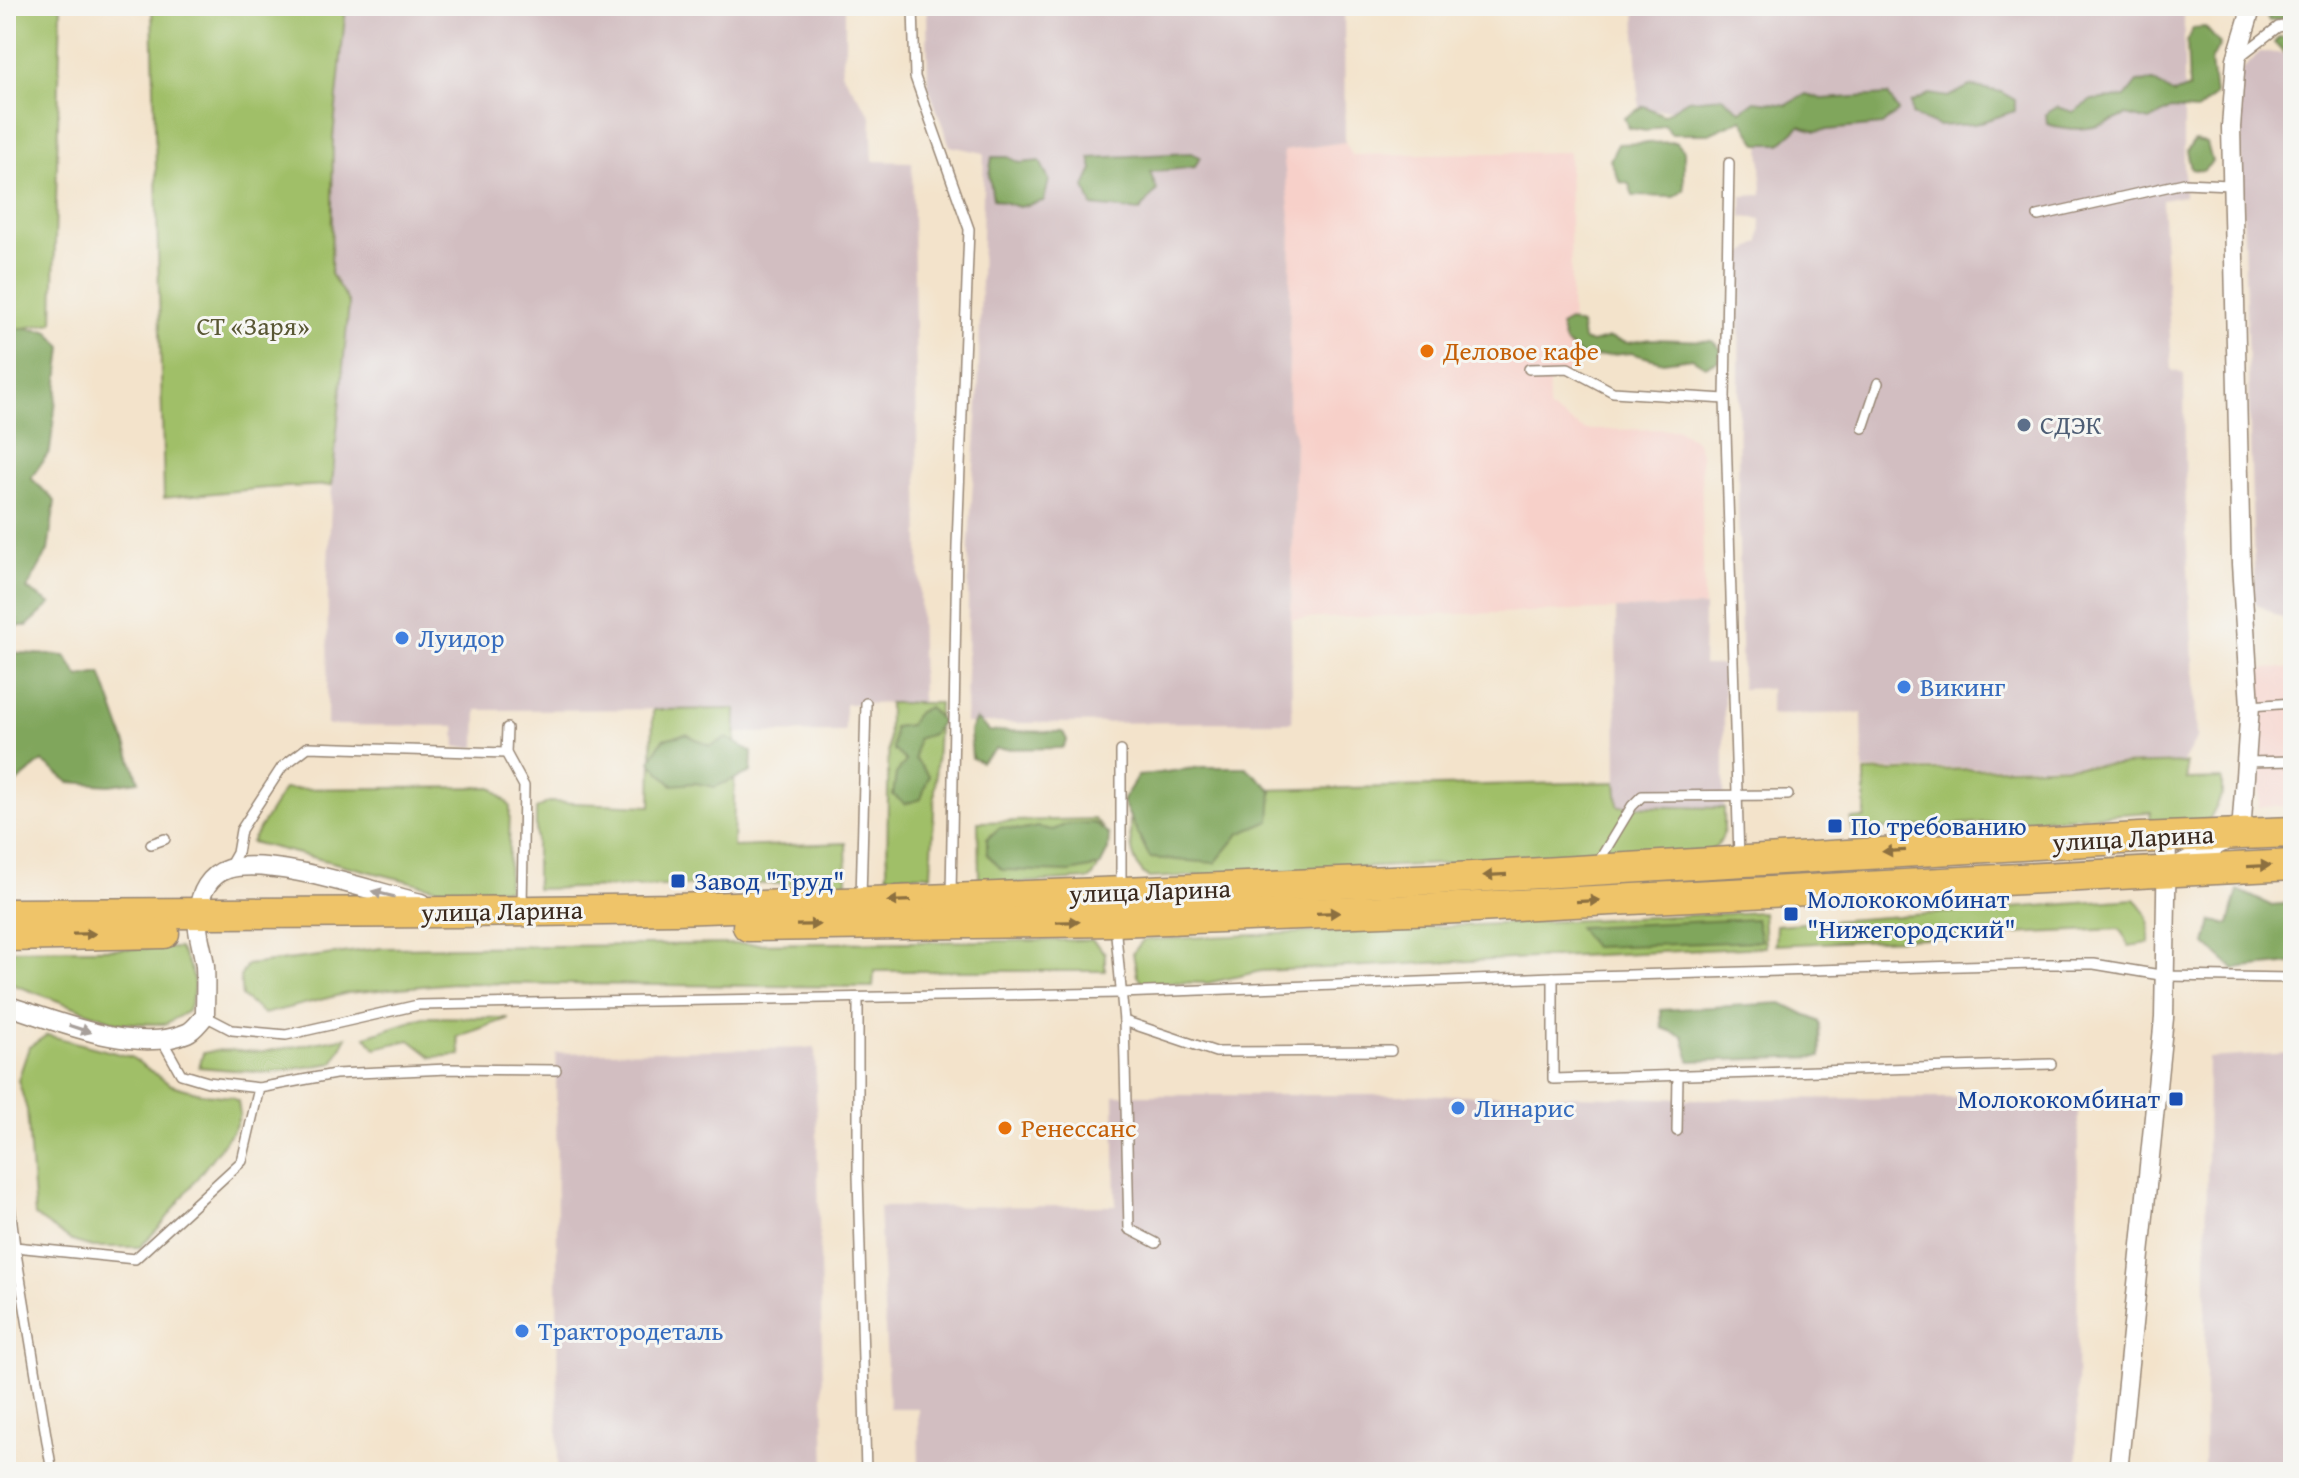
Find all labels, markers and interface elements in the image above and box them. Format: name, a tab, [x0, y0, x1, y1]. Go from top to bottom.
park label: СТ «Заря»	[196, 306, 310, 345]
place label: Деловое кафе	[1442, 331, 1599, 370]
marker: Деловое кафе	[1418, 342, 1436, 360]
place label: СДЭК	[2040, 405, 2102, 444]
marker: СДЭК	[2015, 416, 2033, 434]
place label: Луидор	[418, 618, 505, 657]
marker: Луидор	[393, 629, 411, 647]
place label: Викинг	[1920, 667, 2005, 706]
marker: Викинг	[1895, 678, 1913, 696]
place label: По требованию	[1851, 806, 2027, 845]
street label: улица Ларина	[2050, 814, 2215, 861]
marker: По требованию	[1826, 817, 1844, 835]
one-way arrow	[1881, 845, 1906, 858]
one-way arrow	[2247, 860, 2272, 873]
place label: Завод "Труд"	[694, 861, 844, 900]
street label: улица Ларина	[1067, 868, 1232, 913]
one-way arrow	[1482, 869, 1507, 882]
marker: Завод "Труд"	[669, 872, 687, 890]
place label: Молококомбинат "Нижегородский"	[1807, 879, 2016, 948]
one-way arrow	[370, 887, 395, 899]
street label: улица Ларина	[420, 890, 584, 931]
one-way arrow	[886, 894, 911, 907]
one-way arrow	[1576, 894, 1601, 907]
marker: Молококомбинат "Нижегородский"	[1782, 905, 1800, 923]
one-way arrow	[1316, 907, 1341, 920]
one-way arrow	[1056, 915, 1081, 928]
one-way arrow	[796, 919, 821, 932]
one-way arrow	[72, 928, 97, 941]
one-way arrow	[69, 1023, 93, 1036]
place label: Молококомбинат	[1958, 1079, 2160, 1118]
place label: Линарис	[1474, 1088, 1574, 1127]
marker: Молококомбинат	[2167, 1090, 2185, 1108]
marker: Линарис	[1449, 1099, 1467, 1117]
place label: Ренессанс	[1021, 1108, 1137, 1147]
marker: Ренессанс	[996, 1119, 1014, 1137]
place label: Трактородеталь	[538, 1311, 724, 1350]
marker: Трактородеталь	[513, 1322, 531, 1340]

